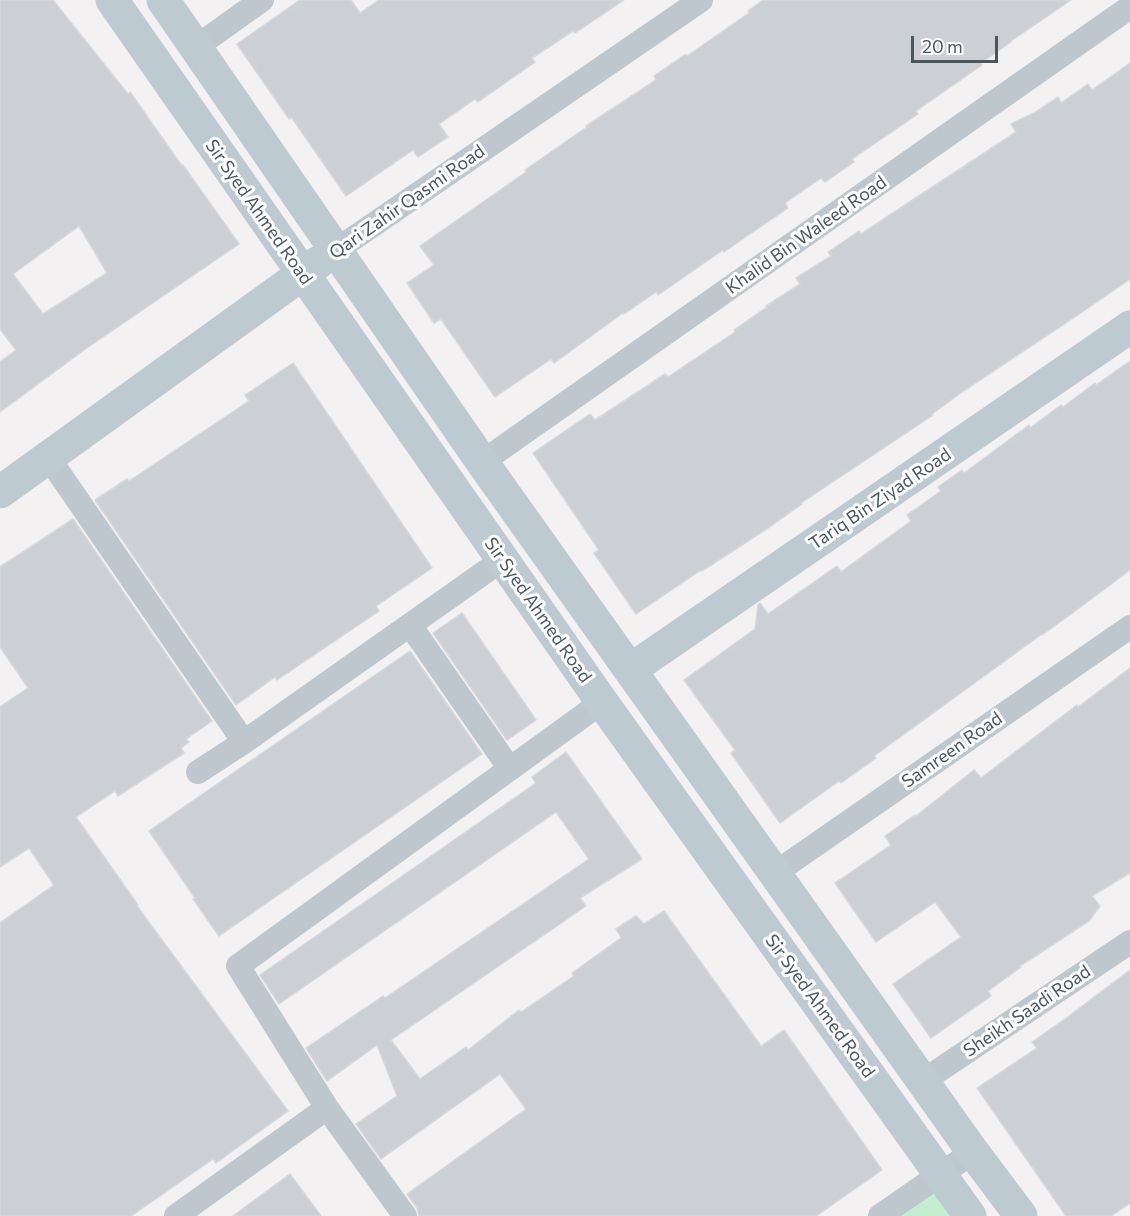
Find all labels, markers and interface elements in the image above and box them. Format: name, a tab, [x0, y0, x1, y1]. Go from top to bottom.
scale bar	[914, 24, 1001, 62]
text: 20 m	[922, 35, 963, 57]
street label: Sir Syed Ahmed Road	[201, 135, 317, 289]
street label: Qari Zahir Qasmi Road	[325, 140, 489, 264]
street label: Khalid Bin Waleed Road	[722, 171, 890, 299]
street label: Tariq Bin Ziyad Road	[805, 444, 955, 554]
street label: Sir Syed Ahmed Road	[480, 533, 596, 687]
street label: Samreen Road	[898, 708, 1006, 792]
street label: Sir Syed Ahmed Road	[761, 930, 879, 1082]
street label: Sheikh Saadi Road	[959, 961, 1095, 1061]

